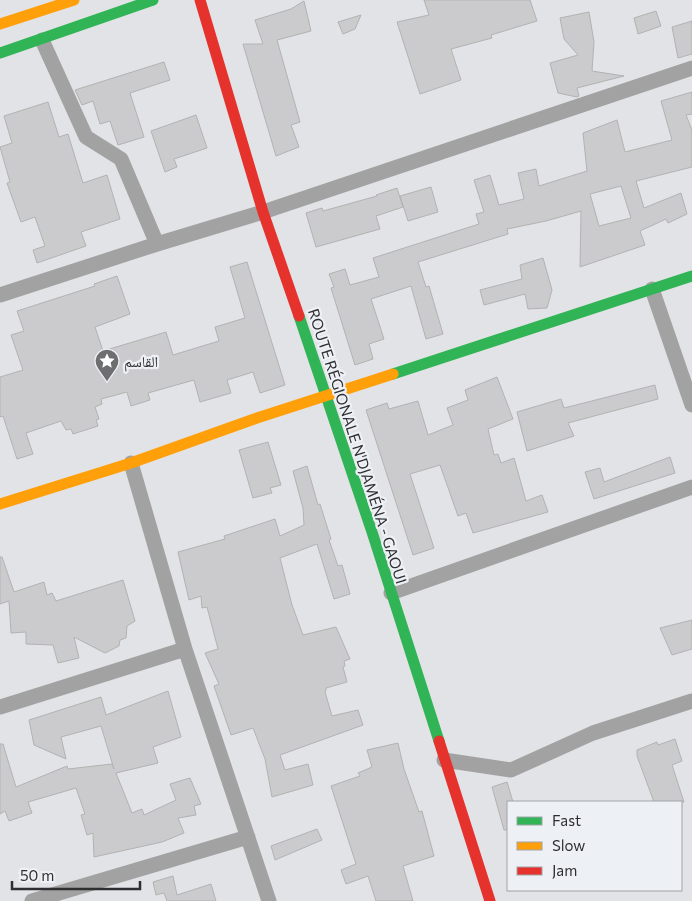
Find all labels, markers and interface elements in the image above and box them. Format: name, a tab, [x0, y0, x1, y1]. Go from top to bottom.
street label: ROUTE RÉGIONALE N'DJAMÉNA - GAOUI	[305, 306, 412, 586]
place icon: القاسم	[94, 348, 120, 382]
place label: القاسم	[124, 352, 158, 372]
legend	[507, 801, 682, 891]
text: Fast	[552, 811, 581, 829]
text: Slow	[552, 836, 585, 854]
scale bar	[12, 858, 140, 890]
text: Jam	[552, 861, 577, 879]
text: 50 m	[20, 866, 54, 884]

